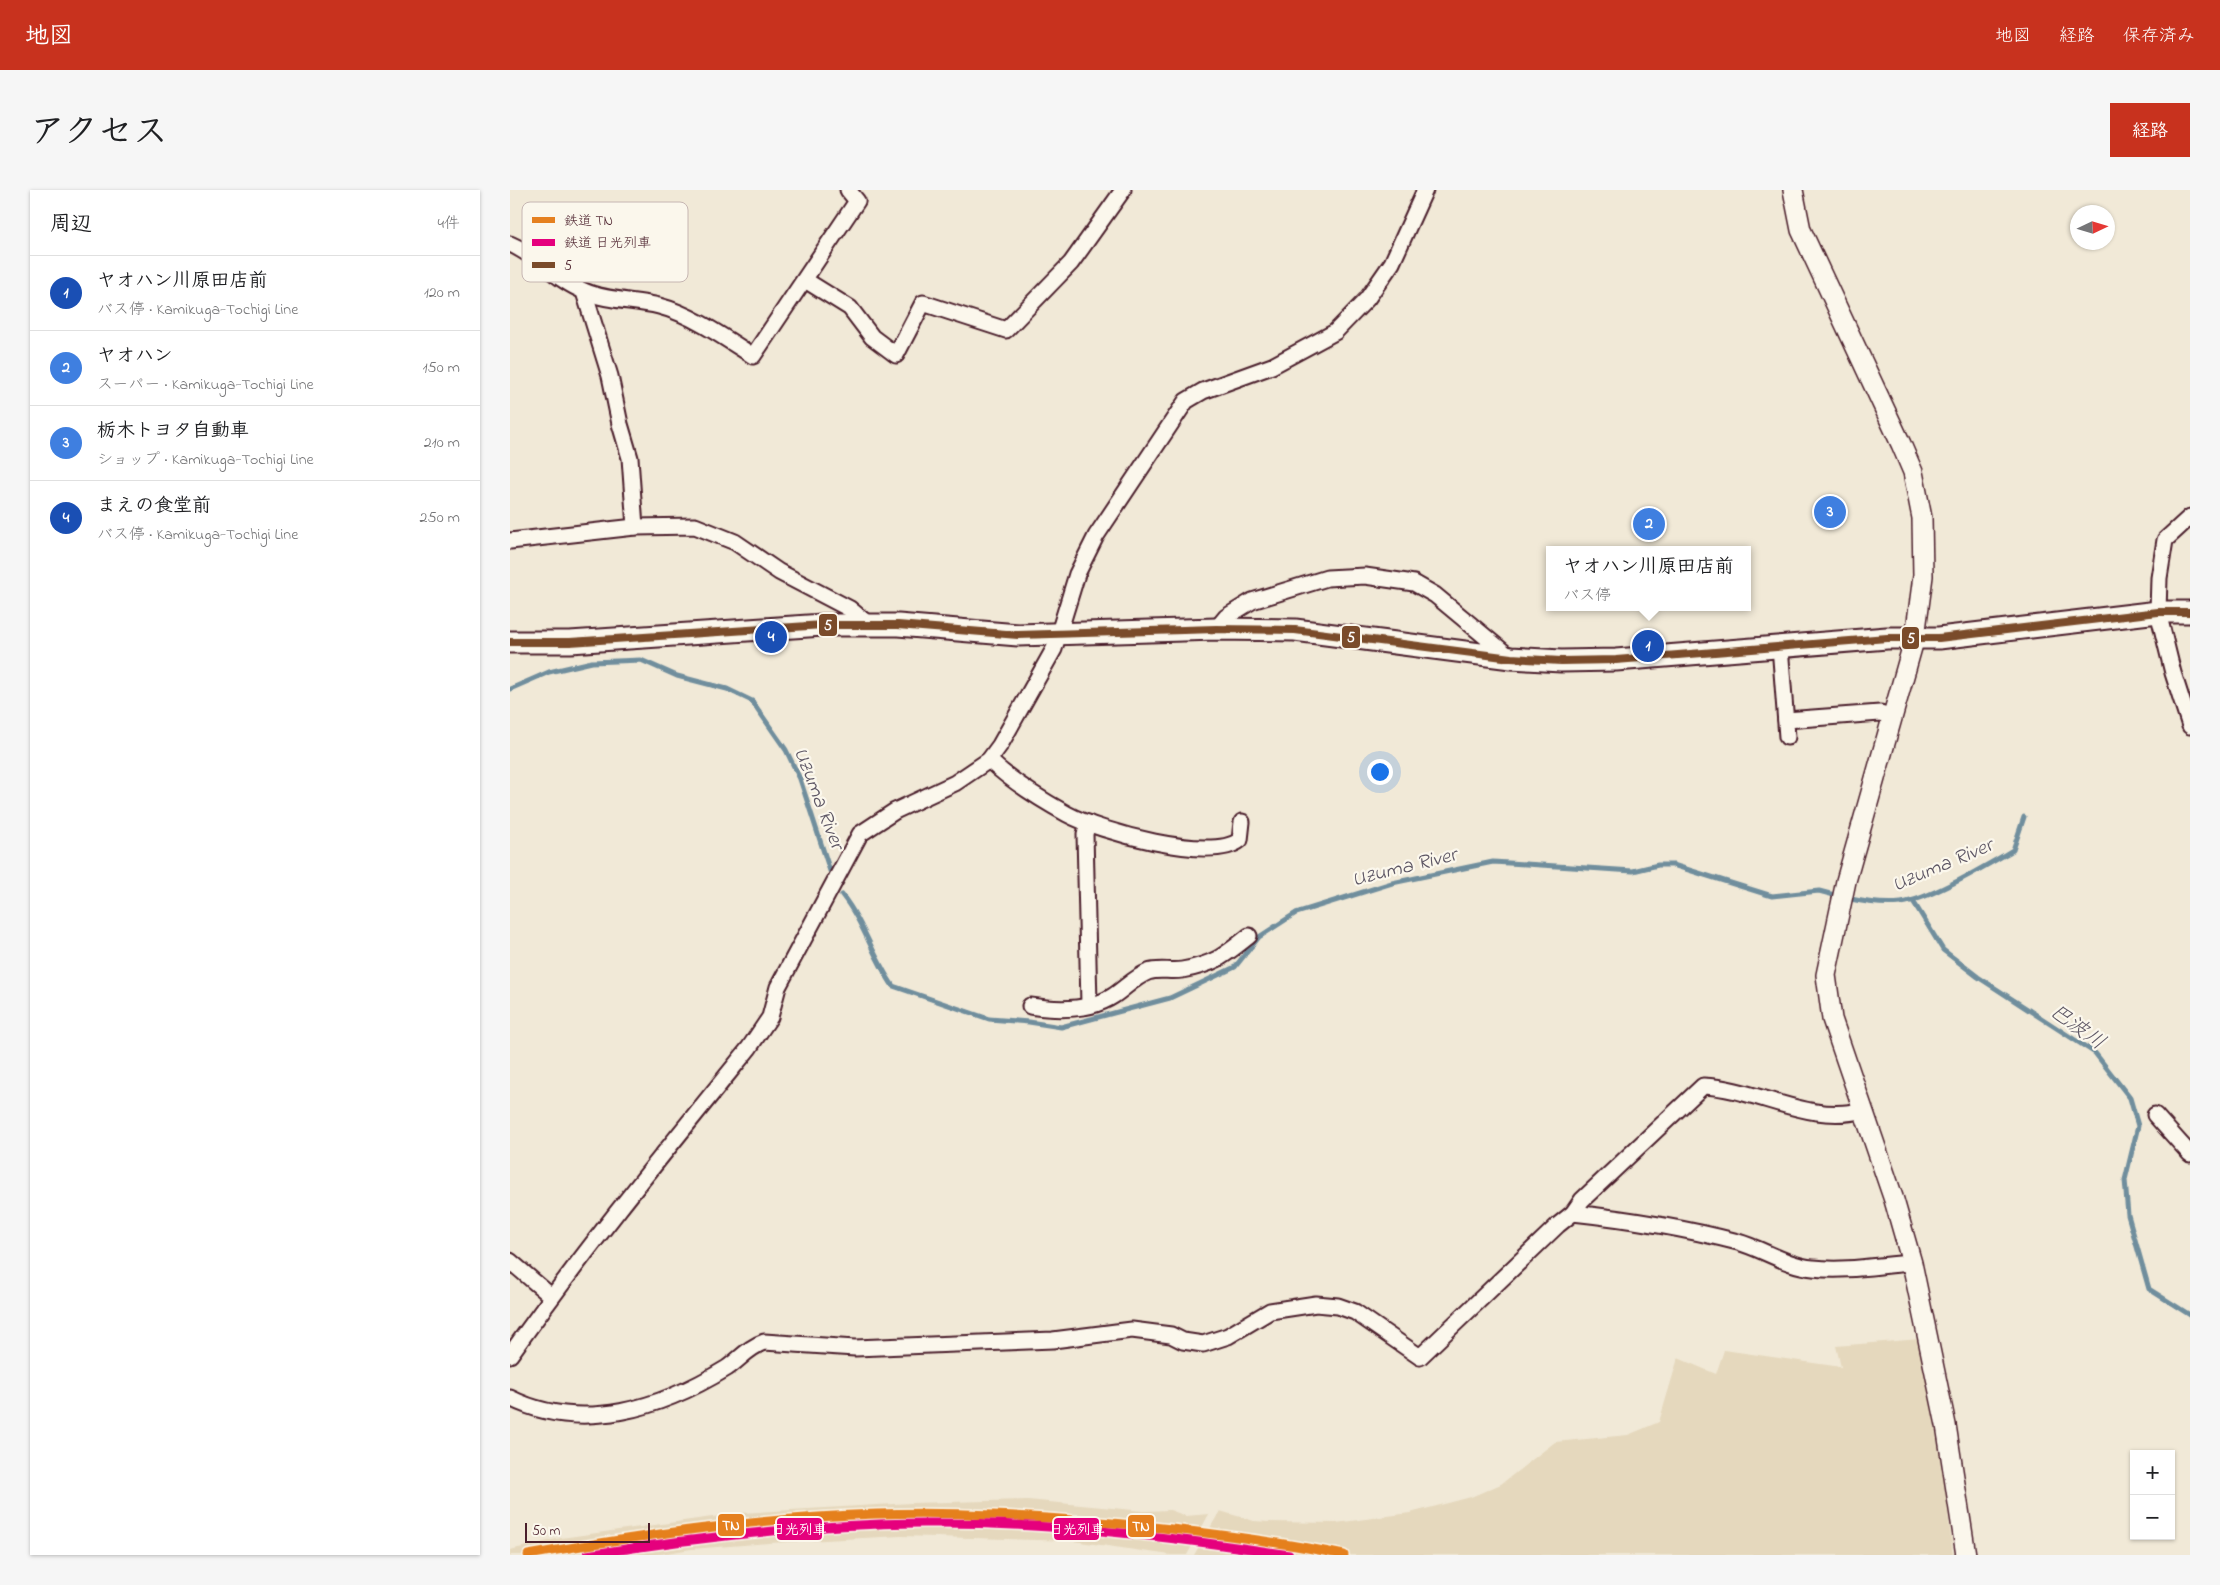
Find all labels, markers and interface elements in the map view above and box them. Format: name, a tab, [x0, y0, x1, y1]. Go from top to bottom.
text: 地図	[25, 20, 73, 55]
text: 地図	[1995, 24, 2031, 50]
text: 経路	[2059, 24, 2095, 50]
text: 保存済み	[2123, 24, 2195, 50]
button: 経路	[2110, 103, 2190, 157]
text: アクセス	[30, 108, 168, 159]
legend	[522, 202, 688, 282]
north arrow	[2070, 205, 2115, 250]
text: 周辺	[50, 210, 92, 240]
text: 鉄道 TN	[564, 211, 613, 232]
text: 4件	[437, 212, 460, 236]
text: 鉄道 日光列車	[564, 233, 652, 254]
text: 5	[564, 256, 572, 277]
text: ヤオハン川原田店前	[97, 268, 268, 295]
text: 1	[63, 281, 69, 305]
text: 120 m	[424, 281, 460, 305]
text: バス停 · Kamikuga-Tochigi Line	[97, 298, 298, 322]
text: ヤオハン	[97, 343, 173, 370]
text: 2	[62, 356, 70, 380]
text: 150 m	[422, 356, 460, 380]
text: スーパー · Kamikuga-Tochigi Line	[97, 373, 314, 397]
text: 栃木トヨタ自動車	[97, 418, 249, 445]
text: 3	[63, 431, 69, 455]
text: 210 m	[424, 431, 460, 455]
text: ショップ · Kamikuga-Tochigi Line	[97, 448, 314, 472]
text: まえの食堂前	[97, 493, 211, 520]
pin: 3	[1814, 493, 1846, 531]
pin: 2	[1633, 505, 1665, 543]
text: 4	[63, 506, 69, 530]
text: 250 m	[420, 506, 460, 530]
text: バス停 · Kamikuga-Tochigi Line	[97, 523, 298, 547]
popup	[1546, 546, 1751, 611]
text: ヤオハン川原田店前	[1563, 554, 1734, 581]
text: バス停	[1563, 584, 1611, 608]
line badge: 5	[818, 613, 838, 637]
text: 5	[824, 616, 832, 637]
pin: 4	[755, 618, 787, 656]
line badge: 5	[1341, 625, 1361, 649]
line badge: 5	[1901, 626, 1920, 650]
pin: 1	[1632, 627, 1664, 665]
text: 5	[1347, 628, 1355, 649]
text: 5	[1907, 629, 1915, 650]
water label: Uzuma River	[785, 743, 852, 856]
your location	[1367, 759, 1393, 785]
water label: Uzuma River	[1888, 830, 2000, 901]
water label: Uzuma River	[1349, 840, 1462, 895]
water label: 巴波川	[2043, 997, 2111, 1058]
map controls	[2130, 1450, 2175, 1540]
button: +	[2130, 1450, 2175, 1495]
button: −	[2130, 1495, 2175, 1540]
line badge: TN	[717, 1513, 745, 1537]
line badge: TN	[1127, 1514, 1155, 1538]
text: TN	[722, 1516, 740, 1537]
line badge: 日光列車	[776, 1517, 823, 1541]
line badge: 日光列車	[1053, 1517, 1100, 1541]
text: TN	[1132, 1517, 1150, 1538]
scale bar	[525, 1520, 650, 1543]
text: 日光列車	[771, 1520, 827, 1541]
text: 日光列車	[1049, 1520, 1105, 1541]
text: 50 m	[532, 1521, 560, 1542]

